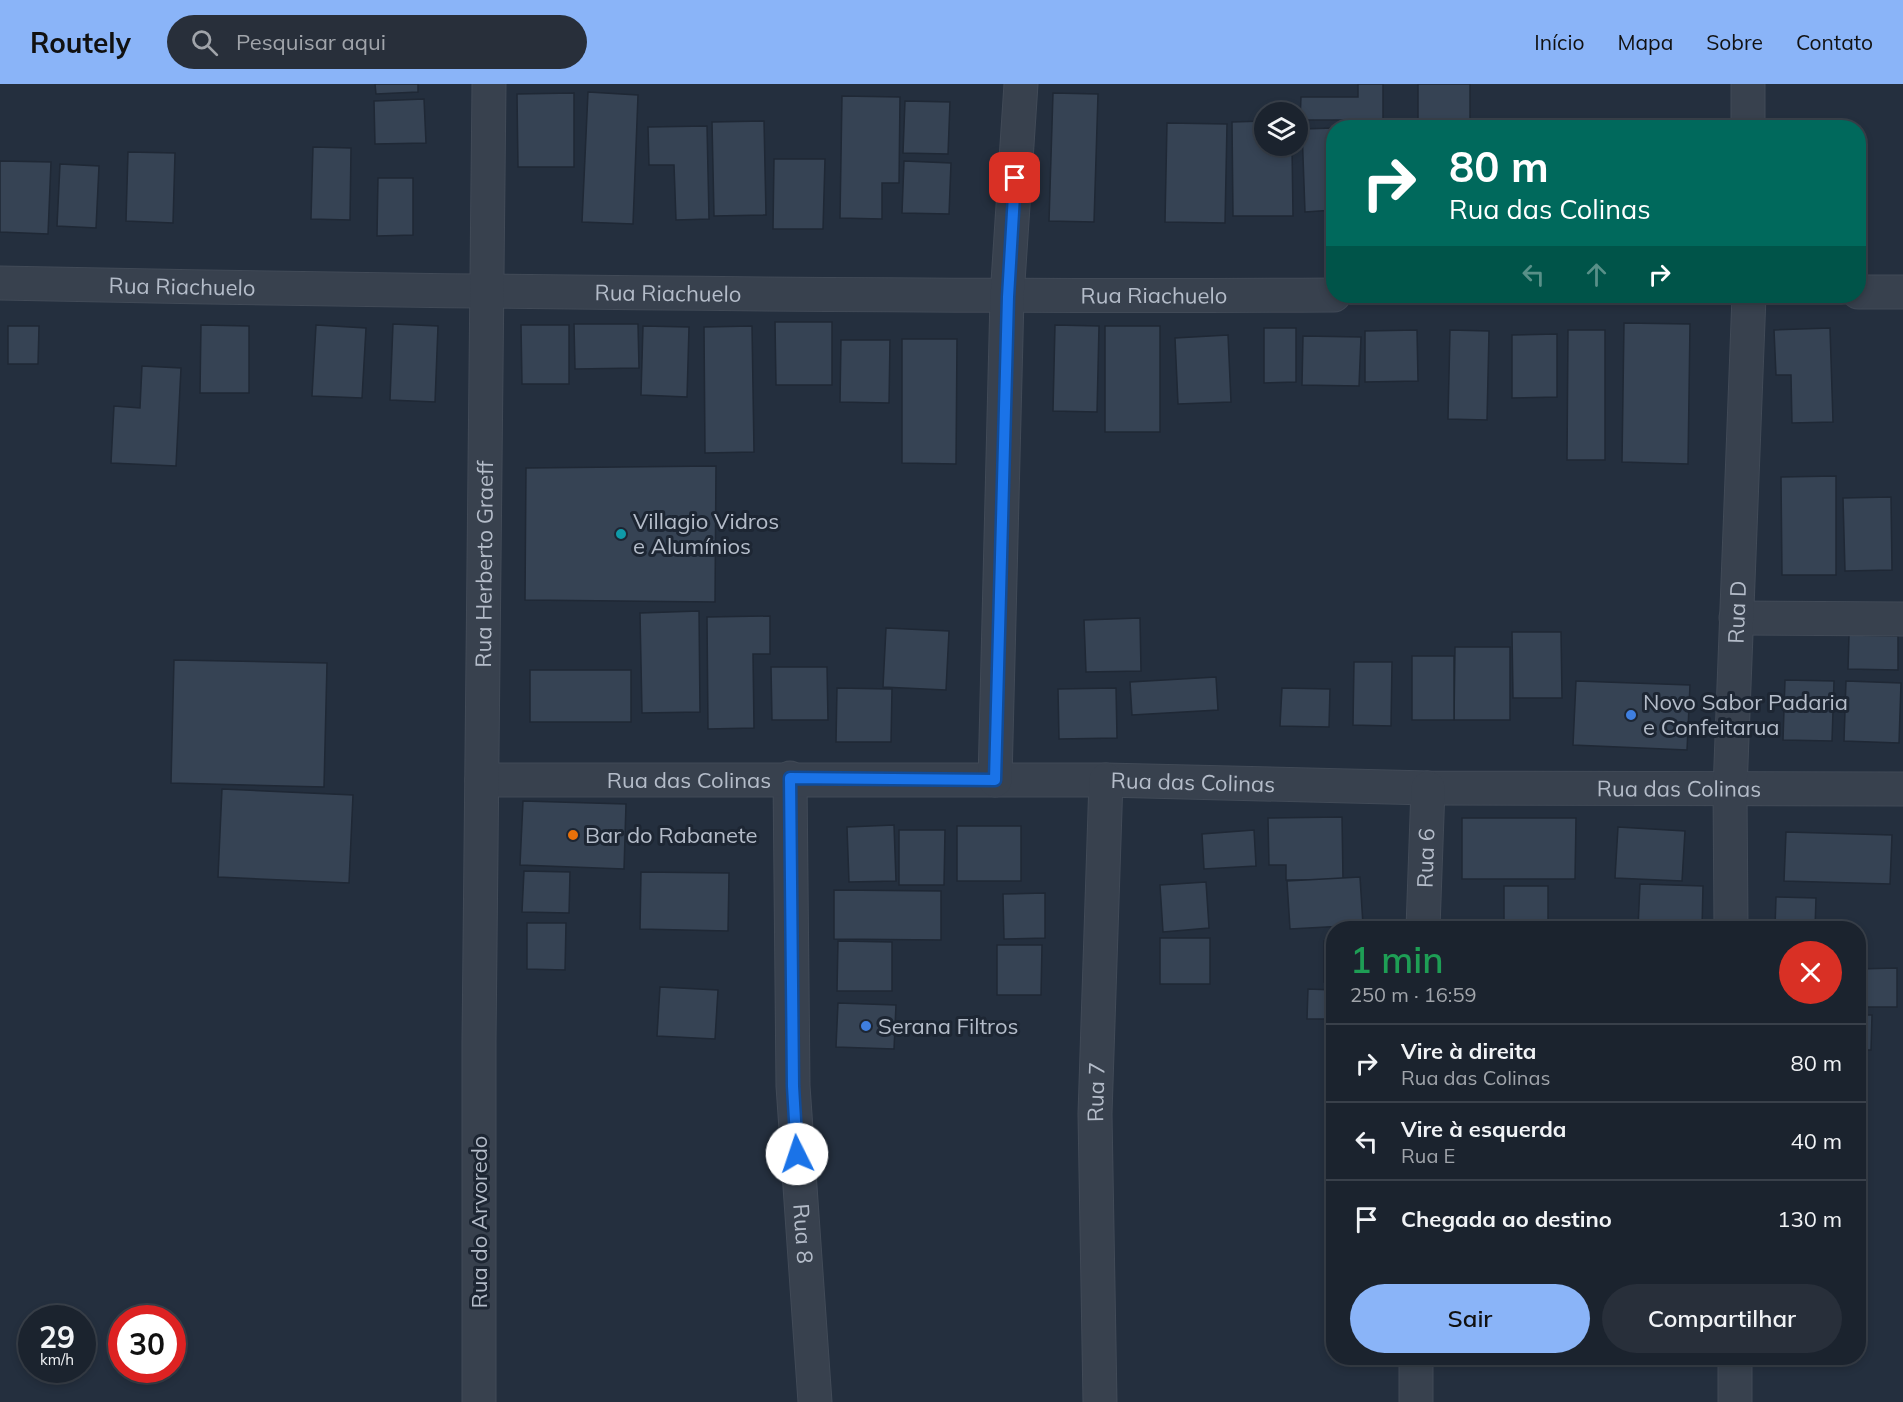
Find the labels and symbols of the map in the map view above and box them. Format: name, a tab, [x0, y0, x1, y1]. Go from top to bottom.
pin	[989, 152, 1040, 203]
street label: Rua Riachuelo	[108, 271, 256, 302]
street label: Rua Riachuelo	[594, 278, 741, 308]
street label: Rua Riachuelo	[1080, 281, 1227, 309]
street label: Rua Herberto Graeff	[469, 460, 499, 668]
place label: Villagio Vidros e Alumínios	[633, 507, 779, 560]
marker: Villagio Vidros e Alumínios	[614, 527, 628, 541]
street label: Rua D	[1722, 580, 1752, 644]
place label: Novo Sabor Padaria e Confeitarua	[1643, 688, 1848, 741]
marker: Novo Sabor Padaria e Confeitarua	[1624, 708, 1638, 722]
street label: Rua das Colinas	[607, 766, 771, 794]
street label: Rua das Colinas	[1110, 766, 1275, 798]
street label: Rua das Colinas	[1597, 774, 1761, 803]
place label: Bar do Rabanete	[585, 821, 758, 849]
marker: Bar do Rabanete	[566, 828, 580, 842]
street label: Rua 6	[1410, 828, 1441, 889]
place label: Serana Filtros	[878, 1012, 1018, 1040]
marker: Serana Filtros	[859, 1019, 873, 1033]
street label: Rua 7	[1081, 1062, 1111, 1122]
position arrow	[765, 1122, 829, 1186]
street label: Rua do Arvoredo	[465, 1136, 493, 1308]
street label: Rua 8	[787, 1203, 819, 1265]
speed limit sign: 30	[108, 1305, 186, 1383]

